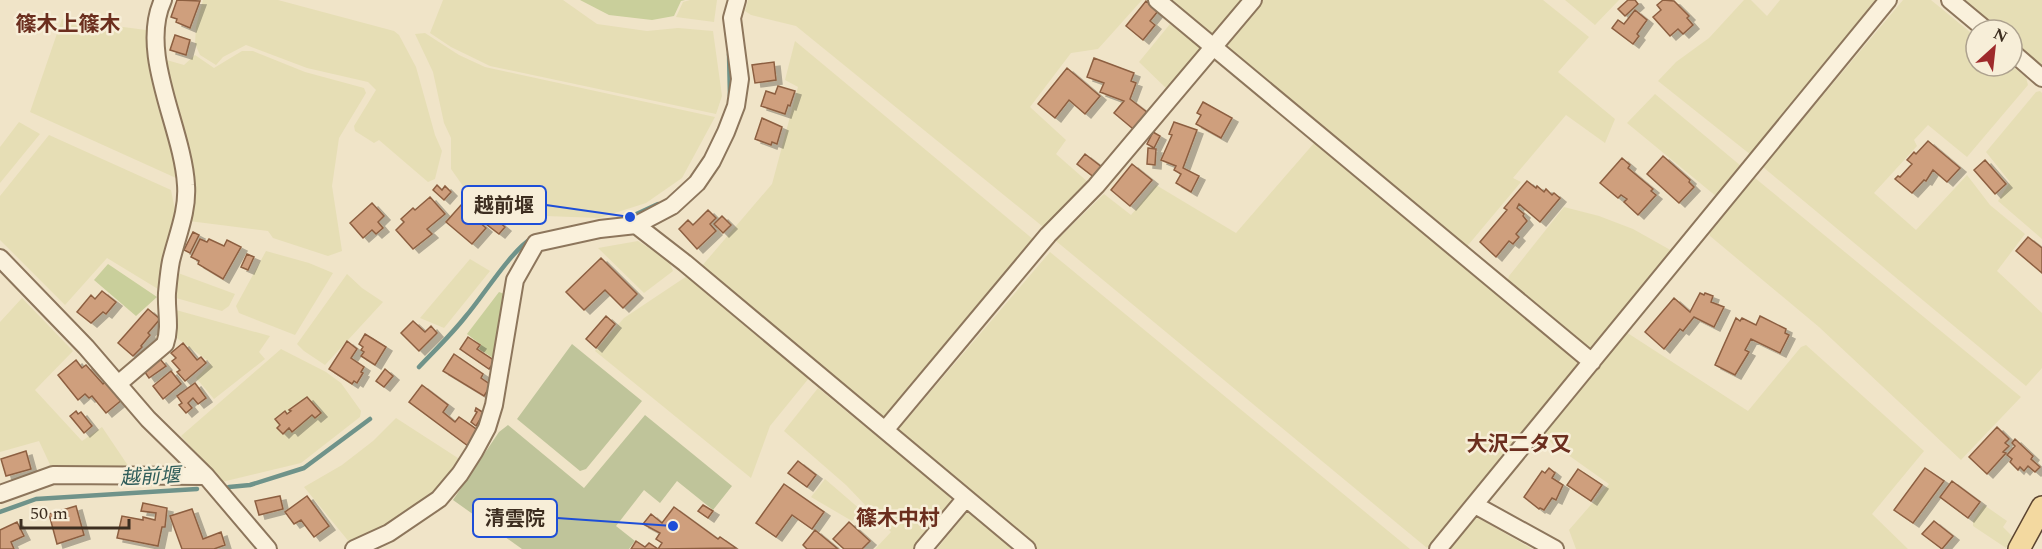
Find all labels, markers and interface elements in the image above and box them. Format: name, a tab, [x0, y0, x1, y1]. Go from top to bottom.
district label: 篠木上篠木	[16, 9, 121, 41]
north arrow	[1964, 18, 2024, 78]
text: N	[1989, 22, 2012, 49]
callout: 越前堰	[462, 186, 546, 224]
text: 越前堰	[474, 191, 534, 221]
district label: 大沢二タ又	[1467, 429, 1572, 461]
water label: 越前堰	[119, 460, 185, 494]
scale bar	[21, 492, 129, 530]
callout: 清雲院	[473, 499, 557, 537]
text: 50 m	[30, 500, 68, 527]
district label: 篠木中村	[856, 503, 940, 535]
text: 清雲院	[485, 504, 545, 534]

